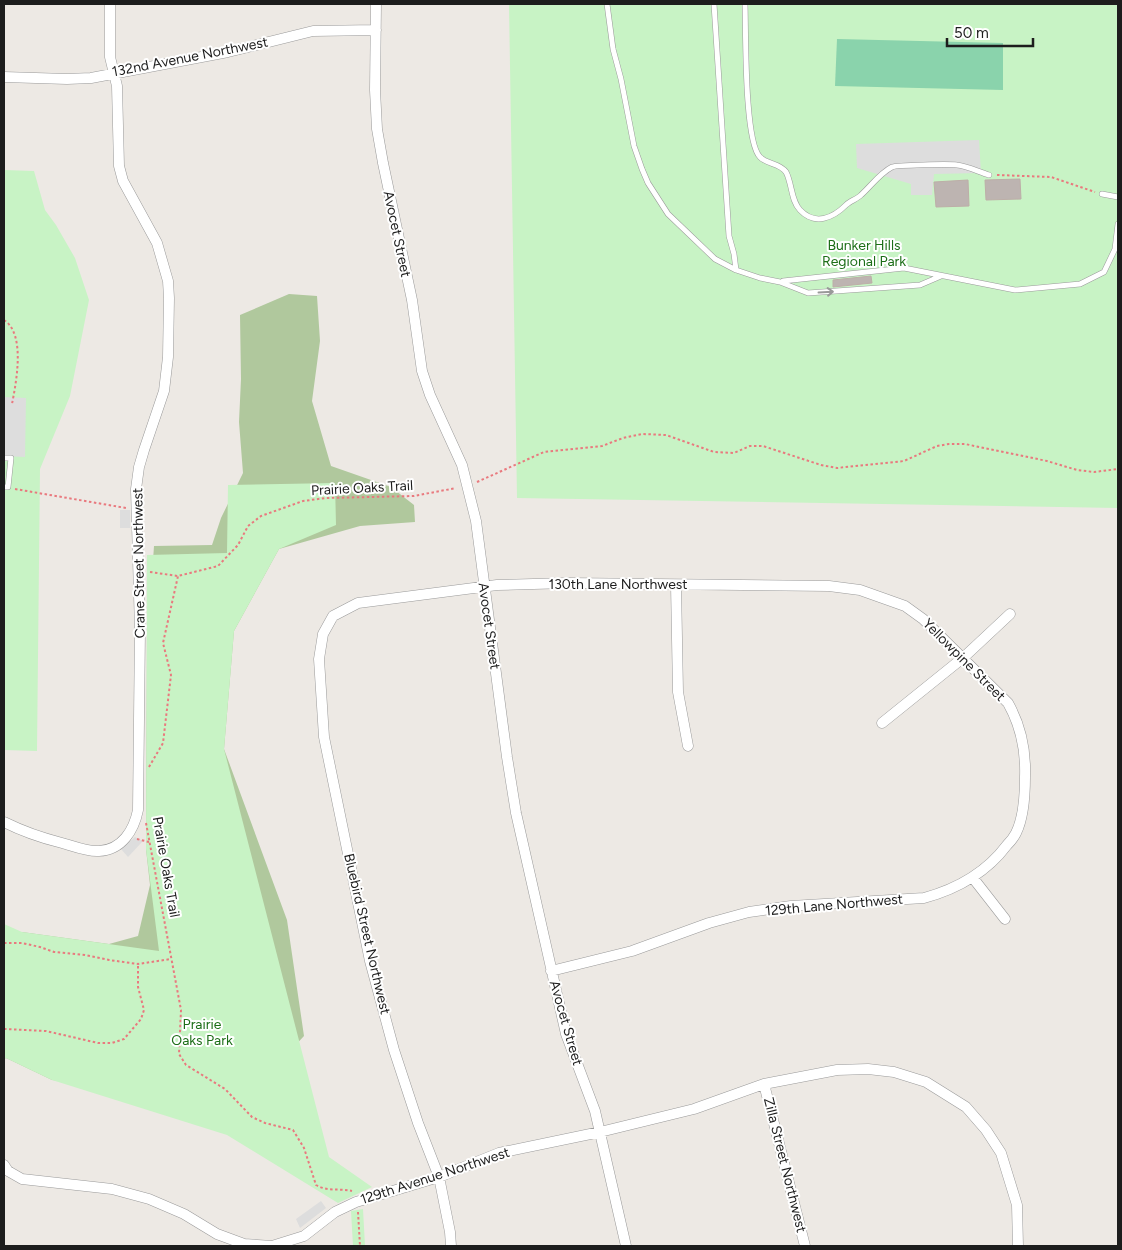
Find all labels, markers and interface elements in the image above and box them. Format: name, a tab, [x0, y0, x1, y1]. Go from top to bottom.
scale bar	[947, 15, 1033, 47]
text: 50 m	[954, 24, 989, 42]
street label: 132nd Avenue Northwest	[111, 34, 269, 80]
street label: Avocet Street	[380, 189, 414, 279]
park label: Bunker Hills Regional Park	[822, 237, 906, 270]
one-way arrow	[818, 287, 834, 296]
street label: Prairie Oaks Trail	[310, 477, 414, 499]
street label: Crane Street Northwest	[129, 488, 149, 638]
street label: 130th Lane Northwest	[548, 576, 688, 593]
street label: Avocet Street	[474, 581, 504, 671]
street label: Yellowpine Street	[919, 615, 1009, 705]
street label: Prairie Oaks Trail	[149, 815, 183, 919]
street label: Bluebird Street Northwest	[340, 852, 394, 1016]
street label: 129th Lane Northwest	[764, 891, 904, 919]
street label: Avocet Street	[546, 978, 586, 1068]
park label: Prairie Oaks Park	[171, 1016, 233, 1049]
street label: Zilla Street Northwest	[760, 1096, 810, 1234]
street label: 129th Avenue Northwest	[358, 1144, 512, 1208]

